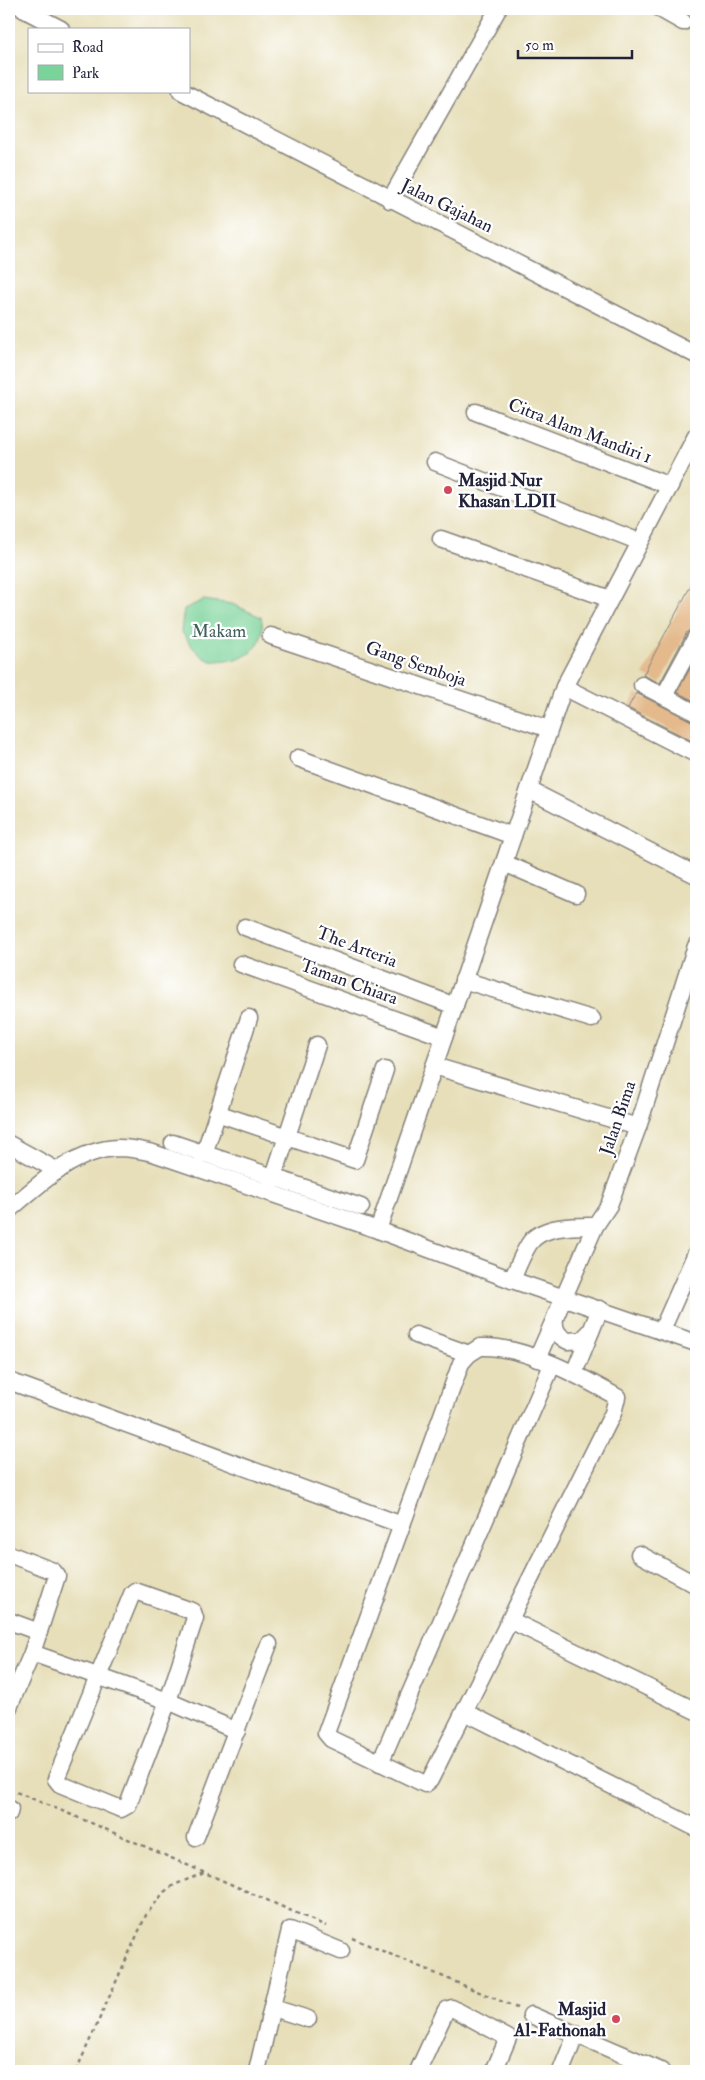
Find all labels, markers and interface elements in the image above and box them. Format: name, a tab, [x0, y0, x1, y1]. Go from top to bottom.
legend	[28, 28, 190, 92]
scale bar	[518, 28, 631, 60]
text: 50 m	[525, 36, 554, 55]
text: Road	[72, 38, 104, 57]
text: Park	[72, 64, 99, 83]
street label: Jalan Gajahan	[396, 173, 497, 238]
street label: Citra Alam Mandiri 1	[505, 393, 655, 469]
place label: Masjid Nur Khasan LDII	[457, 469, 556, 513]
marker: Masjid Nur Khasan LDII	[442, 484, 454, 496]
park label: Makam	[192, 620, 246, 643]
street label: Gang Semboja	[363, 636, 470, 692]
street label: The Arteria	[313, 921, 401, 973]
street label: Taman Chiara	[297, 954, 401, 1010]
street label: Jalan Bima	[594, 1077, 642, 1159]
place label: Masjid Al-Fathonah	[513, 1998, 607, 2042]
marker: Masjid Al-Fathonah	[610, 2013, 622, 2025]

